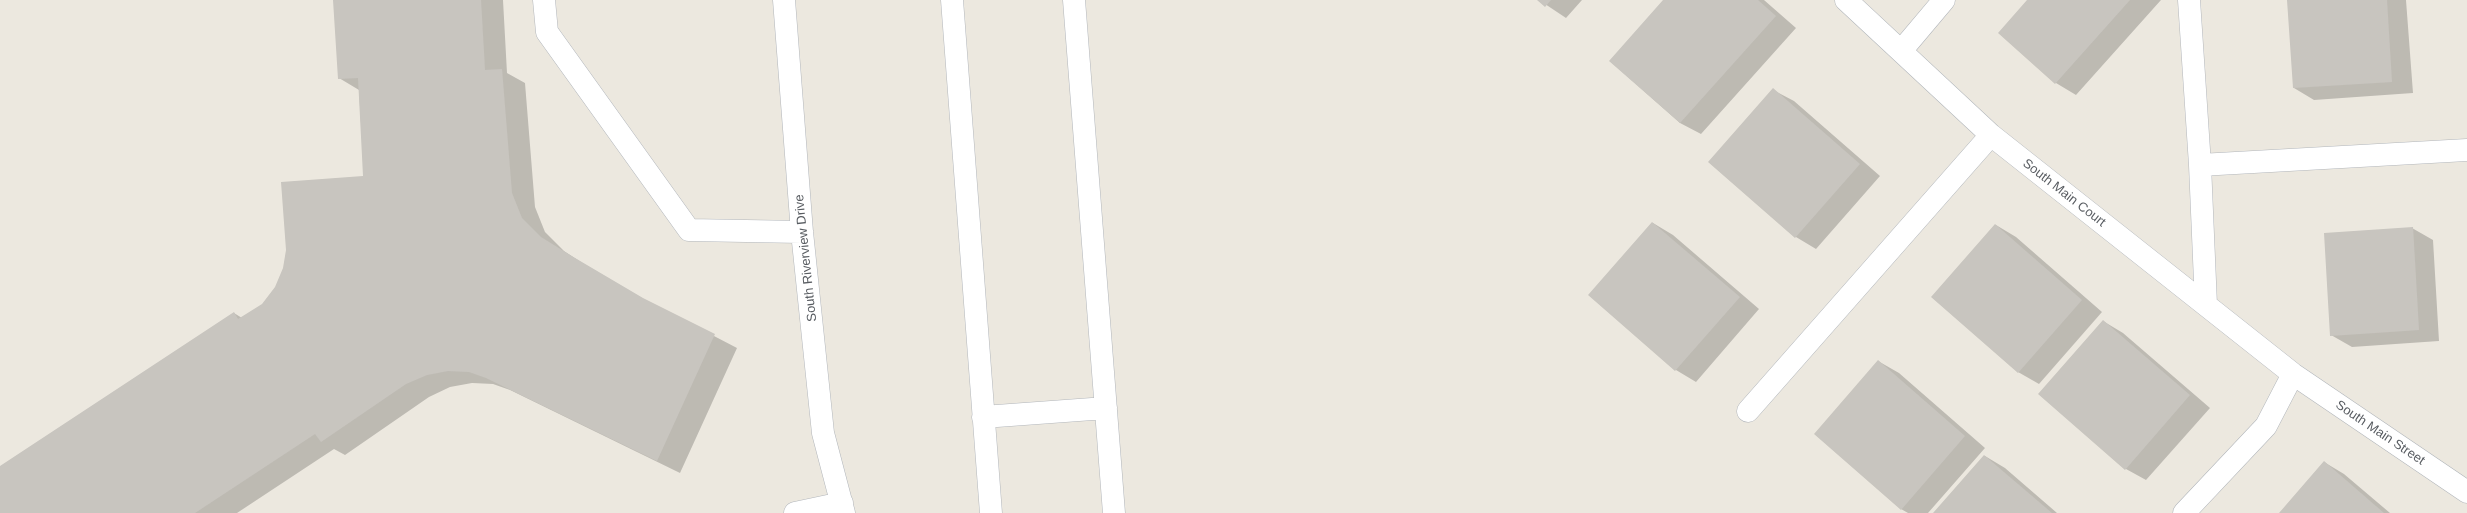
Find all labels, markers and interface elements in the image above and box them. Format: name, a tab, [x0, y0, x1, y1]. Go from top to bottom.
street label: South Main Court	[2019, 156, 2109, 230]
street label: South Riverview Drive	[792, 194, 820, 322]
street label: South Main Street	[2333, 397, 2427, 469]

